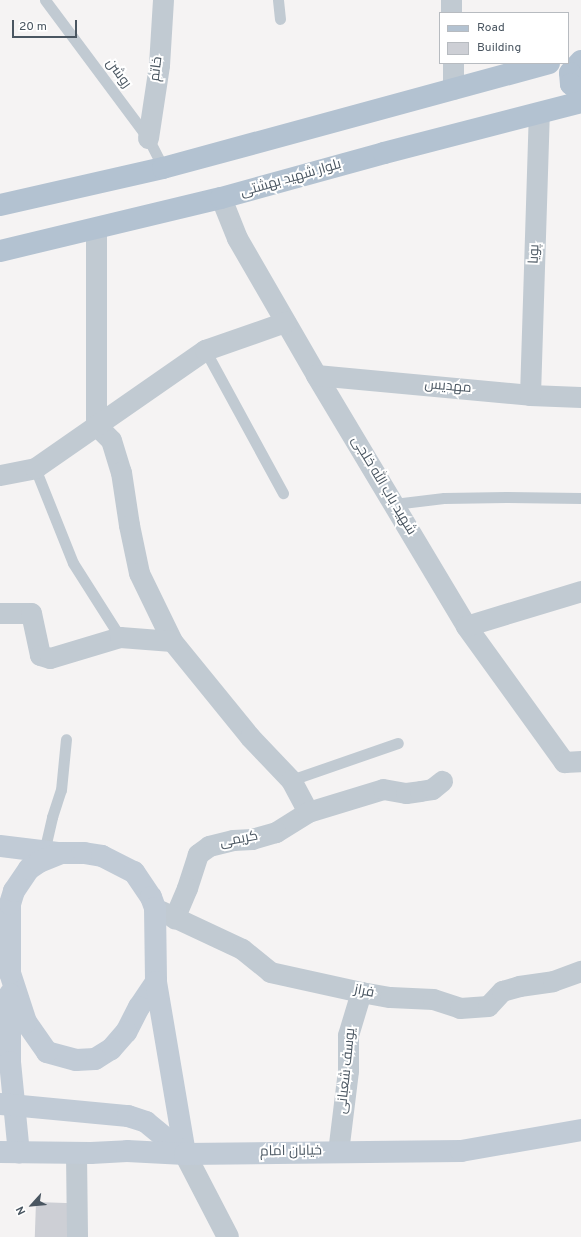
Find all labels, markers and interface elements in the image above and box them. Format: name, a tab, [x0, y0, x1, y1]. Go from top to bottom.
scale bar	[14, 12, 79, 38]
legend	[439, 12, 569, 64]
text: 20 m	[19, 19, 47, 35]
text: Road	[477, 20, 505, 36]
text: Building	[477, 40, 521, 56]
street label: روشن	[102, 56, 134, 92]
street label: خاتم	[147, 56, 167, 82]
street label: بلوار شهید بهشتی	[239, 157, 343, 201]
street label: پویا	[526, 244, 544, 264]
street label: مهدیس	[424, 377, 472, 397]
street label: شهید باب الله خلجی	[347, 433, 419, 539]
street label: کریمی	[218, 828, 260, 852]
street label: فراز	[353, 982, 375, 1002]
street label: یوسف شعبانی	[334, 1027, 360, 1115]
street label: خیابان امام	[260, 1143, 322, 1161]
north arrow	[12, 1185, 52, 1225]
text: N	[13, 1204, 29, 1217]

